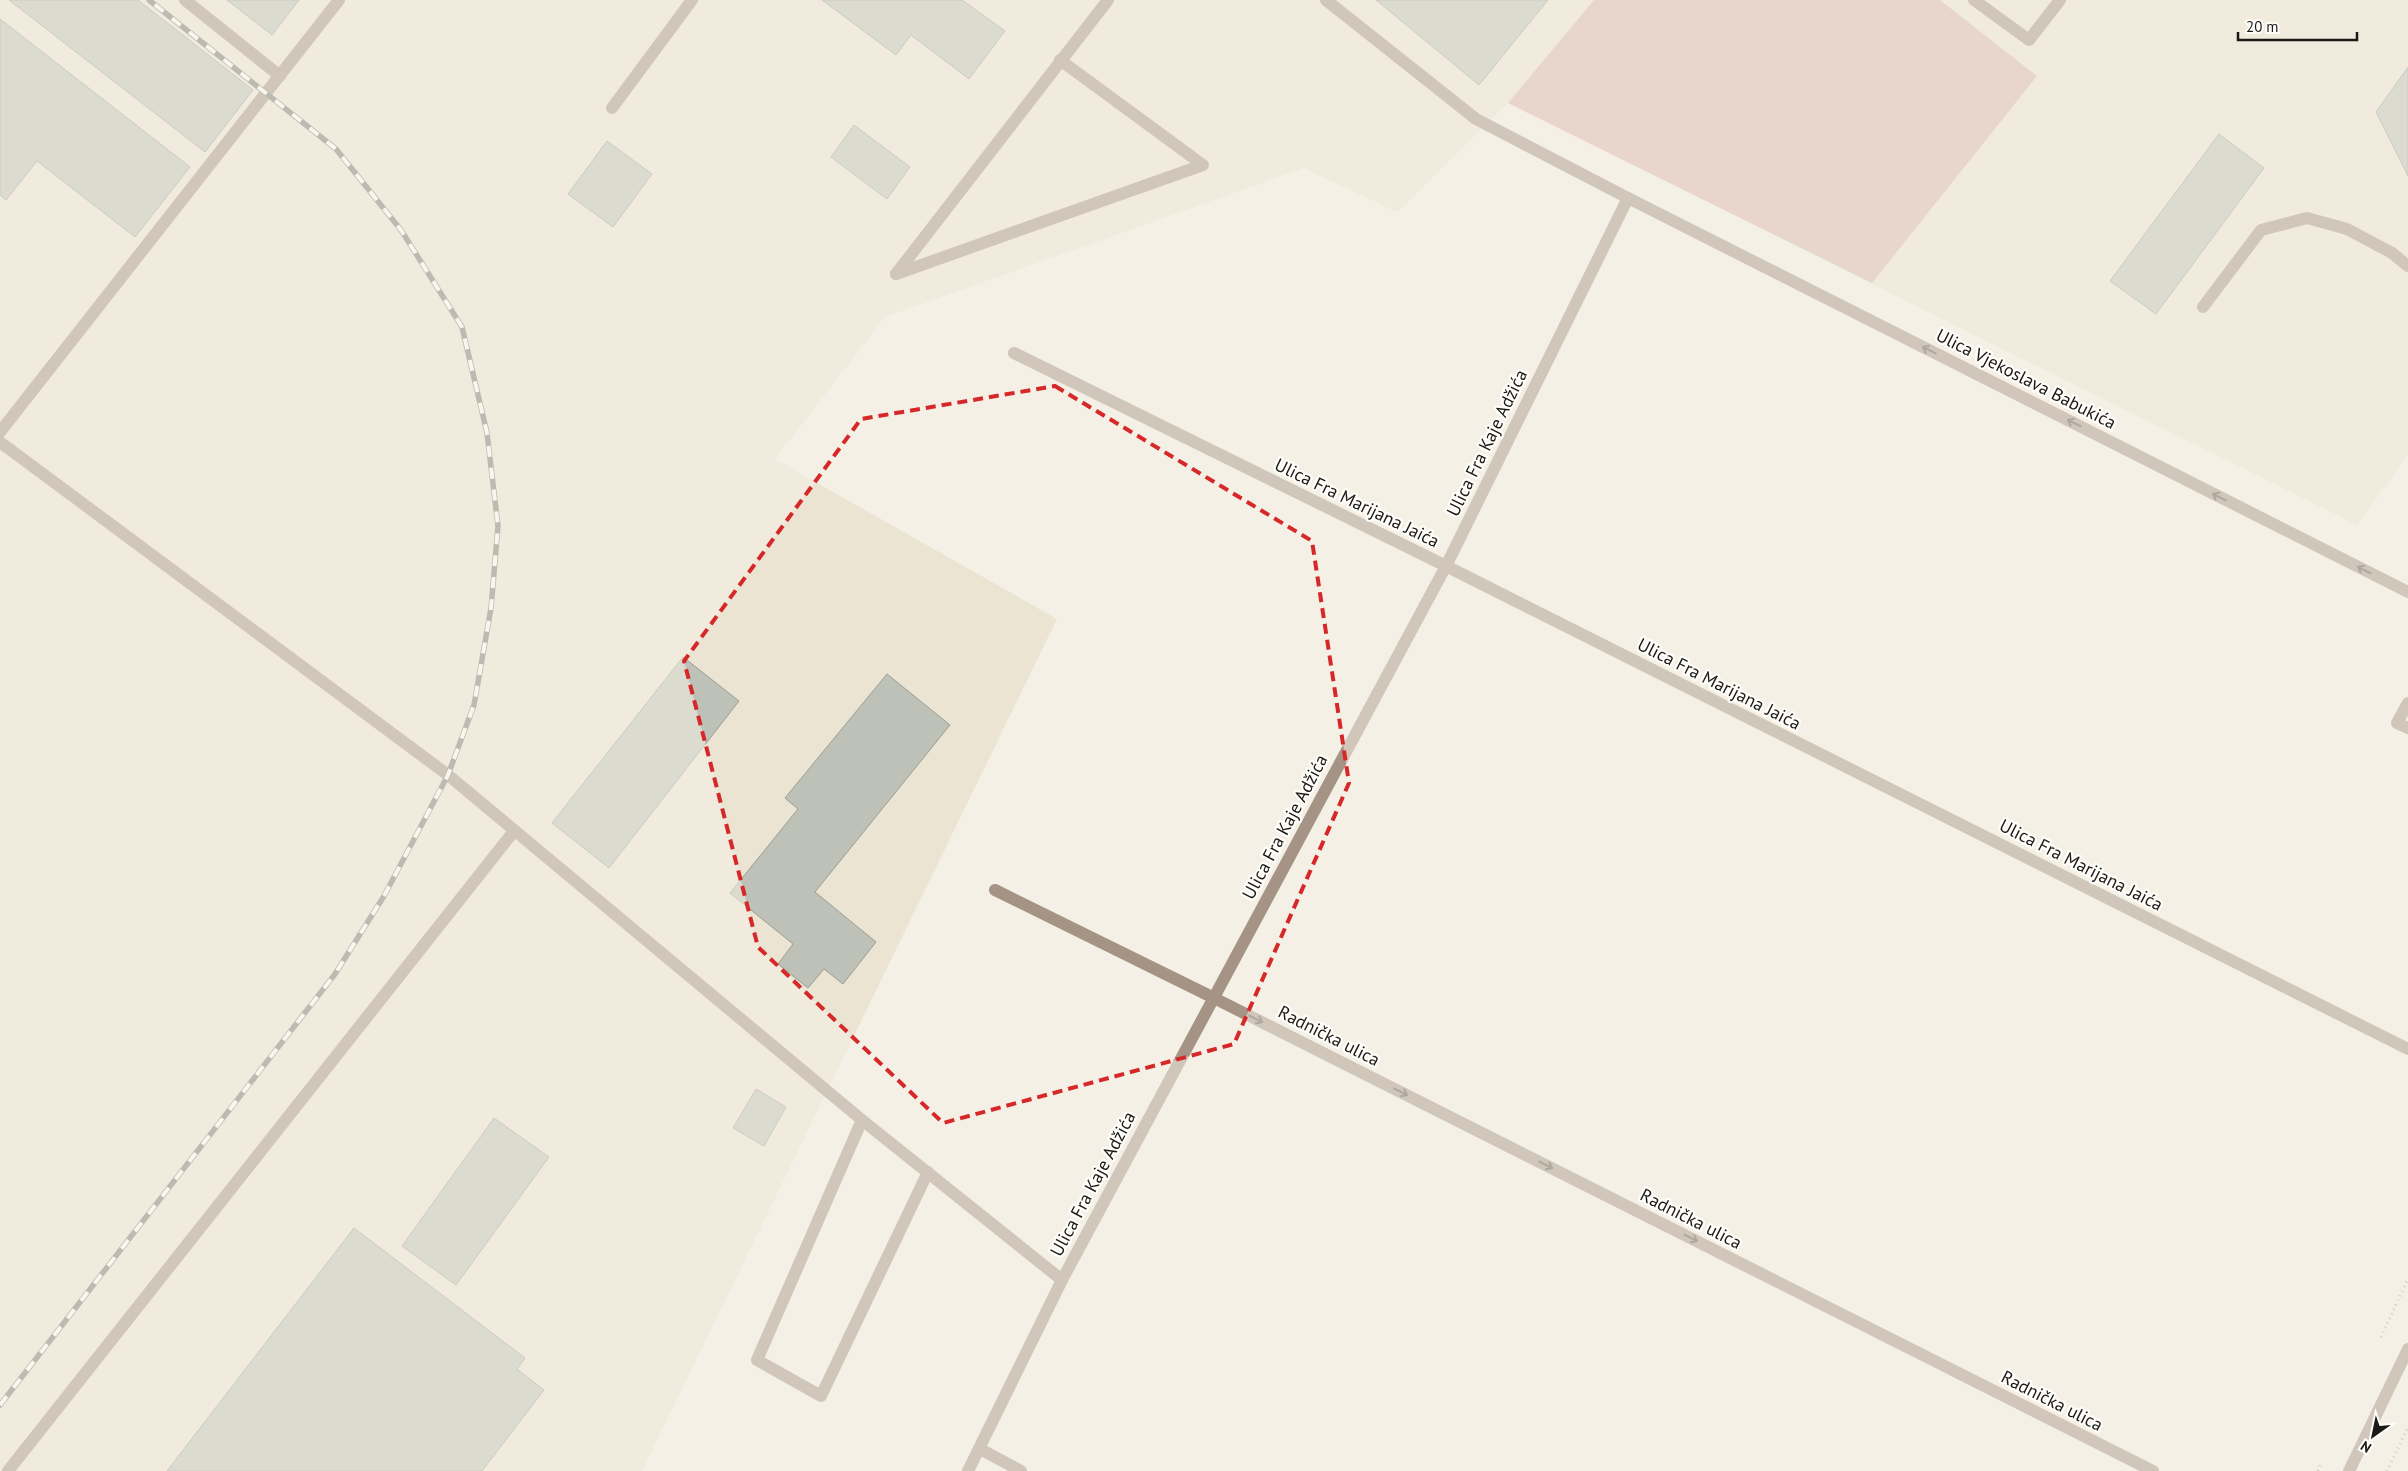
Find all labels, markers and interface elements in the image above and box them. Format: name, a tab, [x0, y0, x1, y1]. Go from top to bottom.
scale bar	[2238, 10, 2357, 42]
text: 20 m	[2246, 17, 2279, 36]
street label: Ulica Vjekoslava Babukića	[1932, 323, 2120, 434]
one-way arrow	[1922, 345, 1937, 355]
street label: Ulica Fra Kaje Adžića	[1441, 366, 1532, 520]
one-way arrow	[2067, 418, 2082, 428]
street label: Ulica Fra Marijana Jaića	[1271, 453, 1443, 552]
one-way arrow	[2212, 492, 2227, 502]
one-way arrow	[2357, 565, 2372, 575]
street label: Ulica Fra Marijana Jaića	[1634, 632, 1805, 735]
street label: Ulica Fra Kaje Adžića	[1237, 750, 1332, 903]
street label: Ulica Fra Marijana Jaića	[1996, 813, 2167, 916]
street label: Radnička ulica	[1274, 1000, 1384, 1071]
one-way arrow	[1248, 1015, 1263, 1024]
one-way arrow	[1393, 1088, 1408, 1097]
street label: Ulica Fra Kaje Adžića	[1045, 1107, 1140, 1260]
one-way arrow	[1538, 1161, 1553, 1170]
street label: Radnička ulica	[1636, 1183, 1746, 1254]
one-way arrow	[1684, 1234, 1699, 1244]
street label: Radnička ulica	[1997, 1365, 2107, 1436]
north arrow	[2348, 1411, 2398, 1461]
text: N	[2357, 1437, 2375, 1457]

